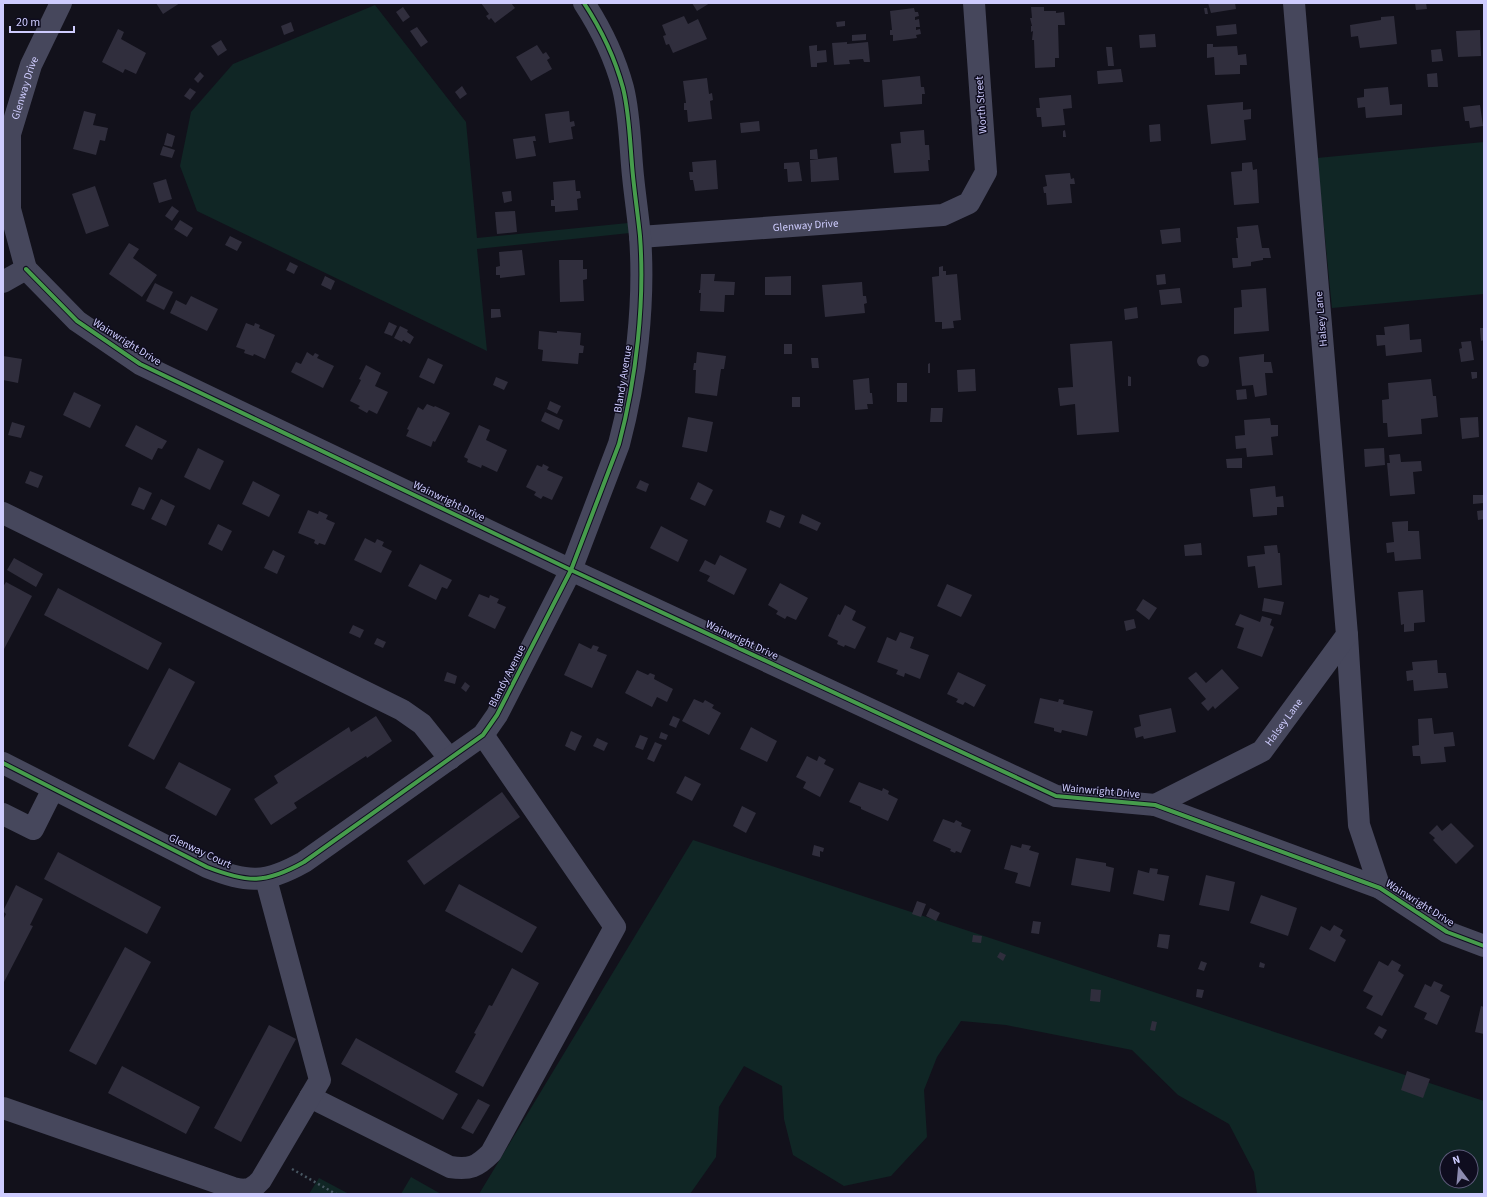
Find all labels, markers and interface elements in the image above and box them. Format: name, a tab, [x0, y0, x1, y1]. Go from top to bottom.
scale bar	[10, 8, 74, 34]
text: 20 m	[16, 14, 40, 31]
street label: Glenway Drive	[7, 53, 42, 121]
street label: Worth Street	[971, 75, 991, 134]
street label: Glenway Drive	[772, 215, 839, 235]
street label: Halsey Lane	[1311, 290, 1331, 347]
street label: Wainwright Drive	[90, 315, 165, 369]
street label: Blandy Avenue	[610, 344, 636, 414]
street label: Wainwright Drive	[410, 477, 488, 525]
street label: Wainwright Drive	[703, 617, 781, 664]
street label: Blandy Avenue	[485, 642, 529, 710]
street label: Halsey Lane	[1261, 695, 1306, 749]
street label: Wainwright Drive	[1061, 780, 1141, 802]
street label: Glenway Court	[166, 830, 234, 872]
street label: Wainwright Drive	[1383, 876, 1458, 930]
north arrow	[1439, 1149, 1479, 1189]
text: N	[1451, 1152, 1462, 1168]

